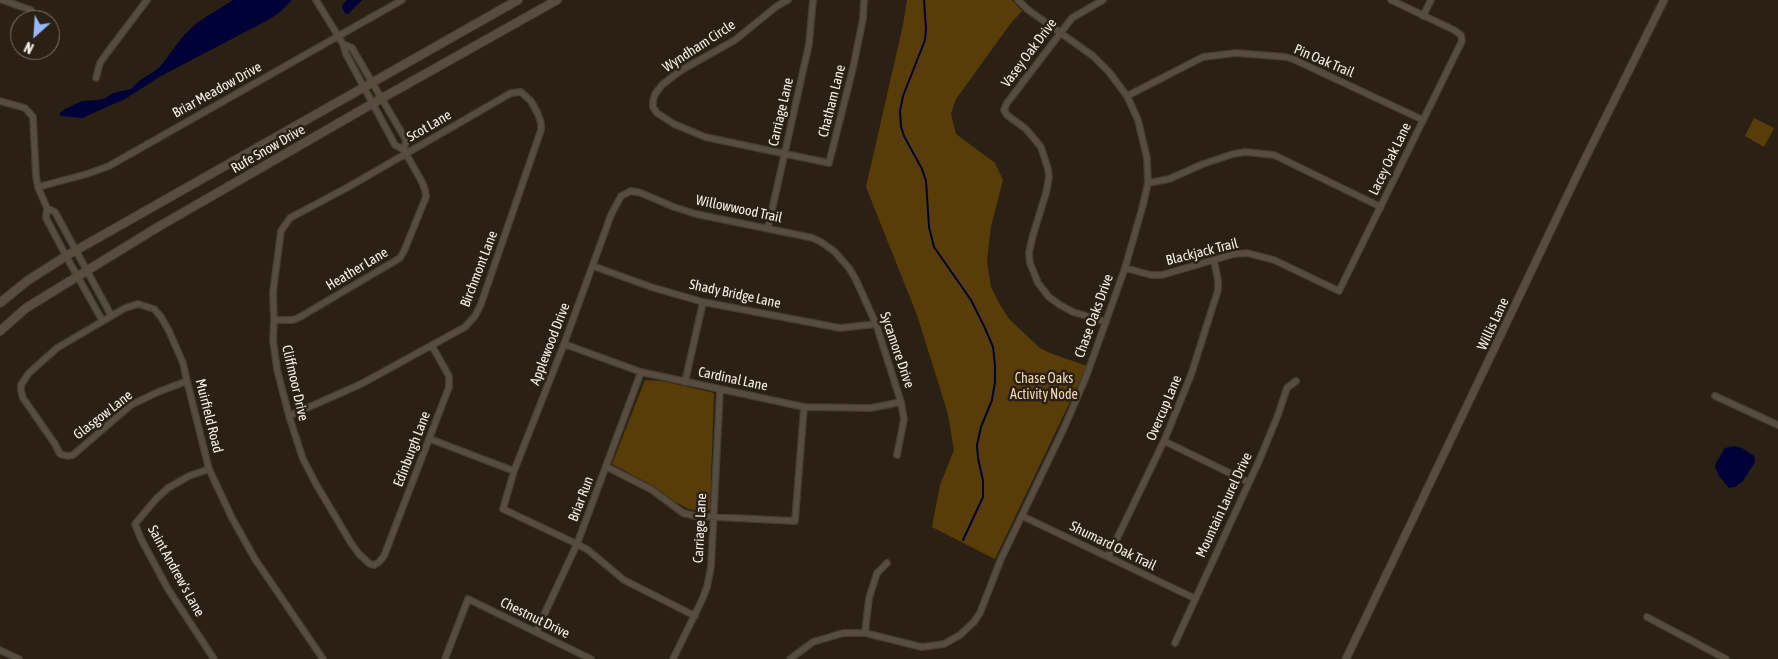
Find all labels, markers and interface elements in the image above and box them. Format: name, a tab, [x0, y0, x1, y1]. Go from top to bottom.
north arrow	[10, 10, 60, 60]
street label: Vasey Oak Drive	[998, 15, 1060, 91]
street label: Wyndham Circle	[659, 16, 739, 76]
text: N	[22, 39, 36, 57]
street label: Pin Oak Trail	[1291, 41, 1357, 81]
street label: Briar Meadow Drive	[169, 59, 265, 121]
street label: Chatham Lane	[815, 63, 849, 139]
street label: Carriage Lane	[765, 76, 797, 148]
street label: Scot Lane	[404, 107, 454, 145]
street label: Lacey Oak Lane	[1365, 120, 1415, 198]
street label: Rufe Snow Drive	[228, 121, 308, 177]
street label: Willowwood Trail	[694, 192, 784, 226]
street label: Birchmont Lane	[457, 228, 501, 310]
street label: Blackjack Trail	[1164, 235, 1240, 269]
street label: Heather Lane	[323, 244, 391, 294]
street label: Chase Oaks Drive	[1071, 272, 1117, 360]
street label: Shady Bridge Lane	[688, 276, 782, 312]
street label: Willis Lane	[1474, 295, 1512, 353]
street label: Applewood Drive	[527, 300, 573, 388]
street label: Sycamore Drive	[876, 310, 918, 390]
street label: Cliffmoor Drive	[278, 343, 312, 423]
street label: Cardinal Lane	[697, 363, 769, 395]
park label: Chase Oaks Activity Node	[1010, 371, 1078, 404]
street label: Overcup Lane	[1143, 373, 1185, 443]
street label: Muirfield Road	[192, 377, 226, 455]
street label: Glasgow Lane	[70, 387, 136, 443]
street label: Edinburgh Lane	[390, 409, 434, 489]
street label: Mountain Laurel Drive	[1192, 450, 1256, 560]
street label: Briar Run	[565, 474, 597, 524]
street label: Carriage Lane	[690, 493, 710, 563]
street label: Shumard Oak Trail	[1067, 518, 1159, 574]
street label: Saint Andrew's Lane	[144, 523, 208, 619]
street label: Chestnut Drive	[498, 594, 572, 642]

